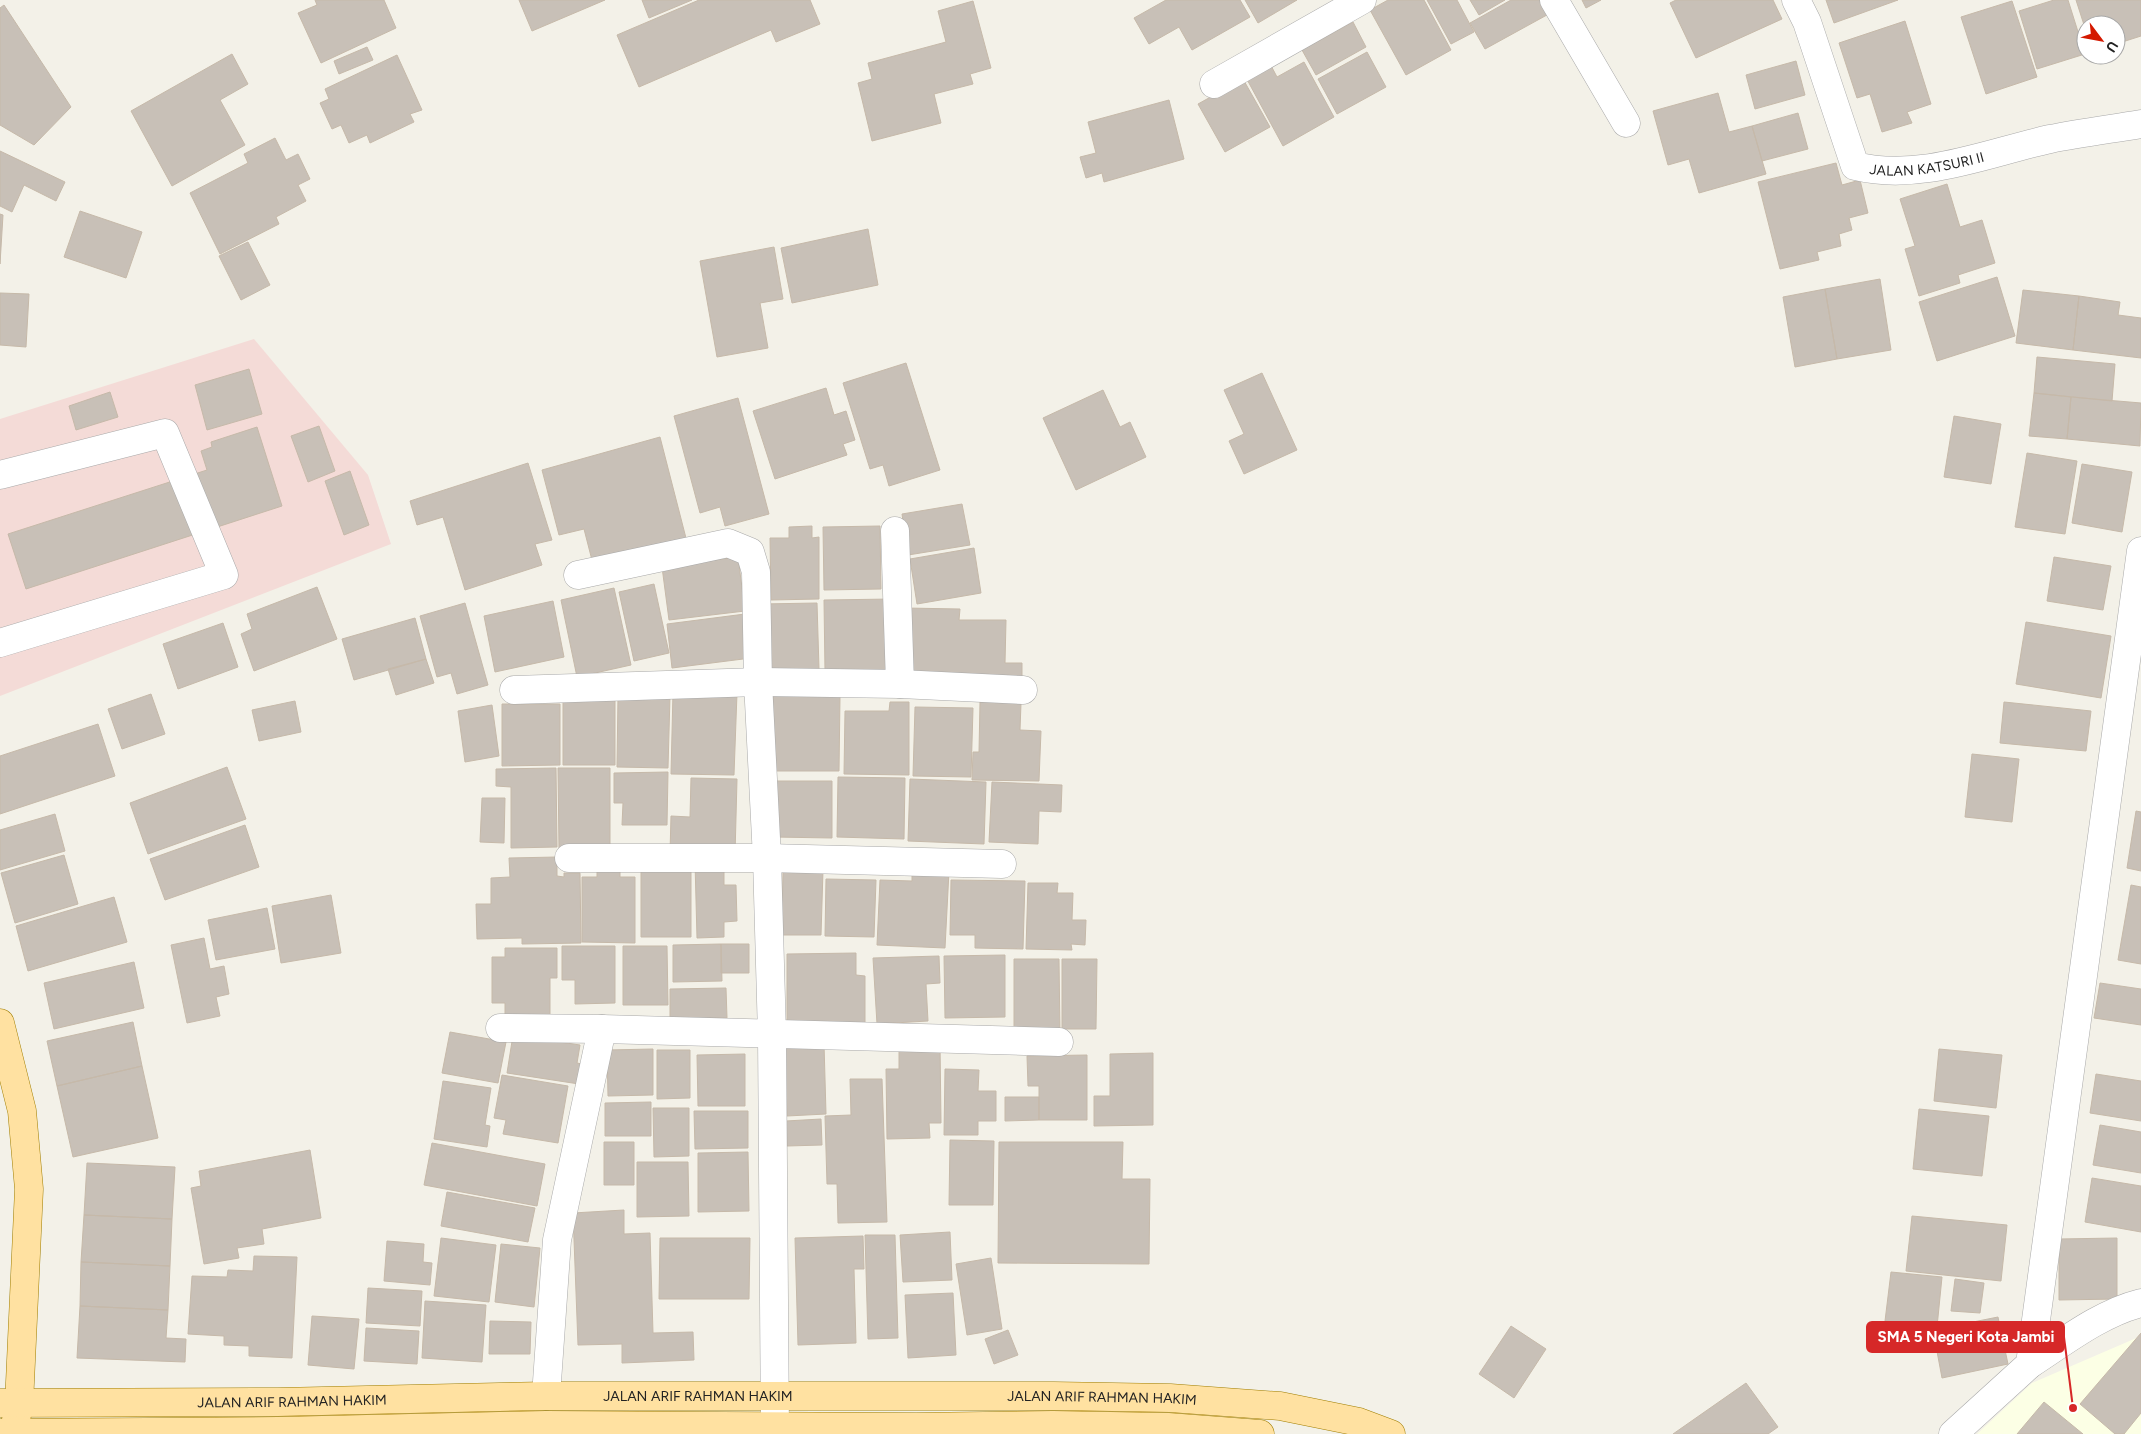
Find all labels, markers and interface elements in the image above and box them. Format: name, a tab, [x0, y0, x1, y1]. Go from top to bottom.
north arrow	[2076, 15, 2126, 65]
text: U	[2102, 38, 2121, 55]
street label: JALAN KATSURI II	[1868, 149, 1986, 180]
callout: SMA 5 Negeri Kota Jambi	[1867, 1322, 2064, 1352]
text: SMA 5 Negeri Kota Jambi	[1878, 1328, 2055, 1346]
street label: JALAN ARIF RAHMAN HAKIM	[603, 1388, 793, 1405]
street label: JALAN ARIF RAHMAN HAKIM	[1007, 1388, 1197, 1409]
street label: JALAN ARIF RAHMAN HAKIM	[197, 1392, 387, 1411]

